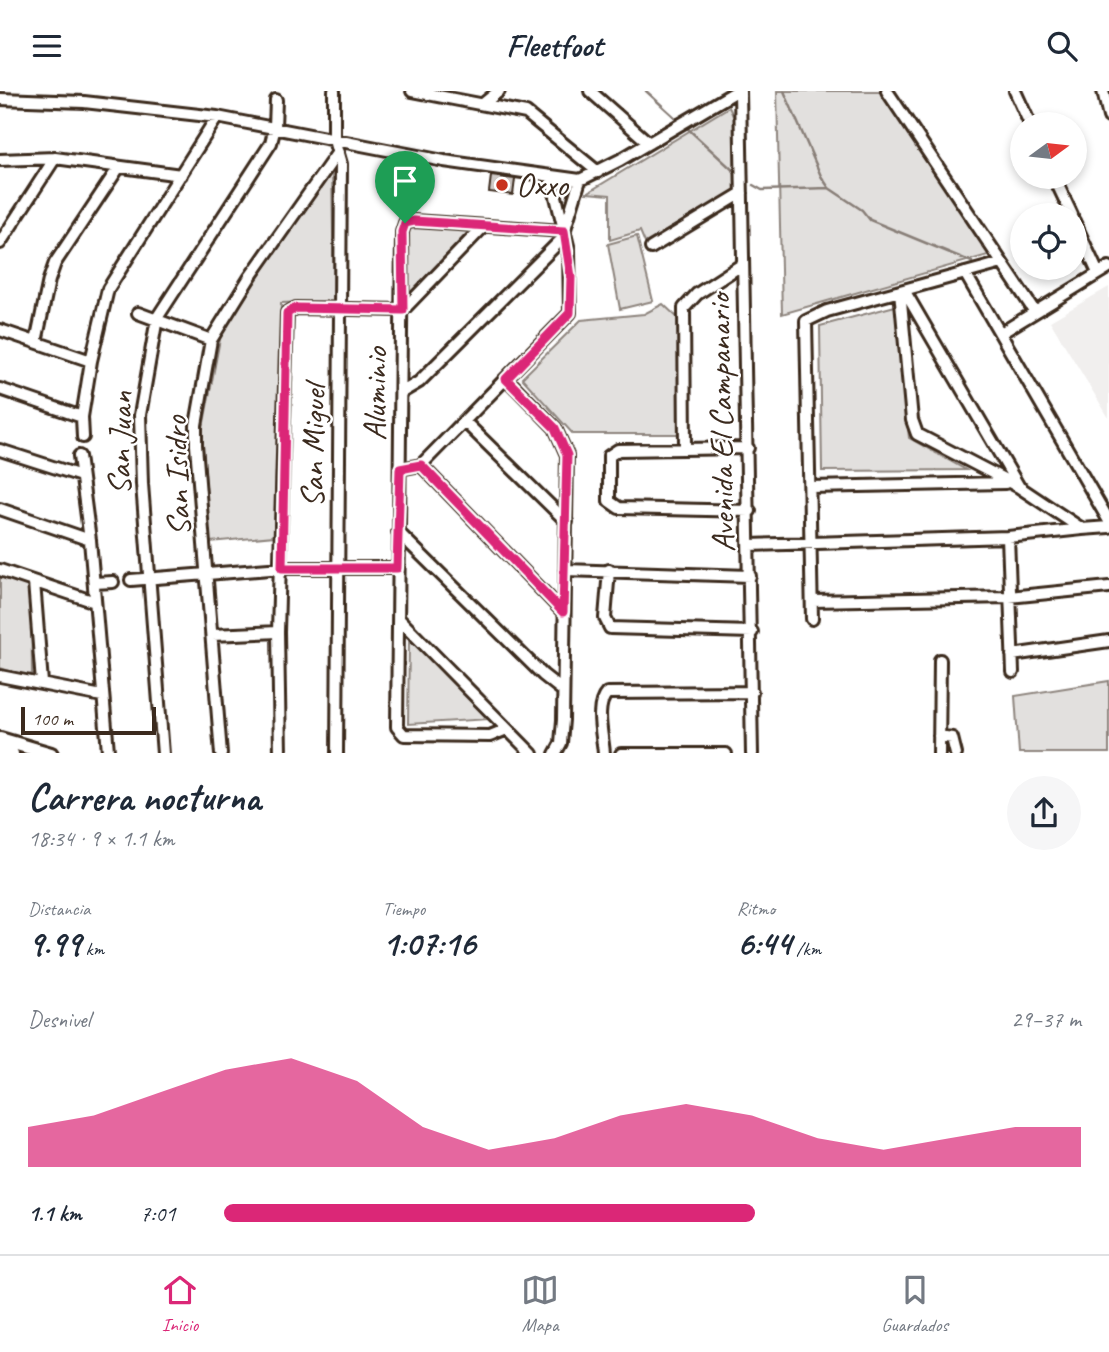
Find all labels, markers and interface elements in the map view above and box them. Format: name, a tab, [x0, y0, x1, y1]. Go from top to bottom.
text: Fleetfoot	[506, 25, 603, 66]
icon: menu	[28, 27, 66, 65]
icon: search	[1043, 27, 1081, 65]
north arrow	[1010, 112, 1087, 189]
map controls	[1010, 112, 1087, 280]
pin	[375, 151, 435, 223]
icon: arrive	[386, 162, 424, 200]
place label: Oxxo	[516, 164, 570, 206]
marker: Oxxo	[494, 177, 510, 193]
button: locate	[1010, 203, 1087, 280]
street label: Avenida El Campanario	[698, 290, 744, 553]
street label: Aluminio	[353, 345, 397, 441]
street label: San Miguel	[291, 379, 335, 508]
street label: San Juan	[98, 391, 142, 495]
street label: San Isidro	[154, 414, 200, 537]
scale bar	[21, 705, 156, 736]
text: 100 m	[32, 707, 73, 731]
text: Carrera nocturna	[28, 774, 261, 821]
button: share	[1007, 776, 1081, 850]
text: 18:34 · 9 × 1.1 km	[28, 824, 174, 853]
text: Distancia	[28, 897, 90, 921]
text: Tiempo	[382, 897, 425, 921]
text: Ritmo	[737, 897, 775, 921]
text: 9.99	[28, 921, 81, 966]
text: 1:07:16	[382, 921, 476, 966]
text: 6:44	[737, 921, 792, 966]
text: km	[81, 937, 104, 961]
text: /km	[792, 937, 821, 961]
text: Desnivel	[28, 1005, 90, 1034]
text: 29–37 m	[1011, 1005, 1081, 1034]
text: 1.1 km	[28, 1199, 82, 1228]
text: 7:01	[140, 1199, 176, 1228]
tab: Inicio	[161, 1271, 199, 1337]
tab: Mapa	[521, 1271, 559, 1337]
tab: Guardados	[881, 1271, 948, 1337]

